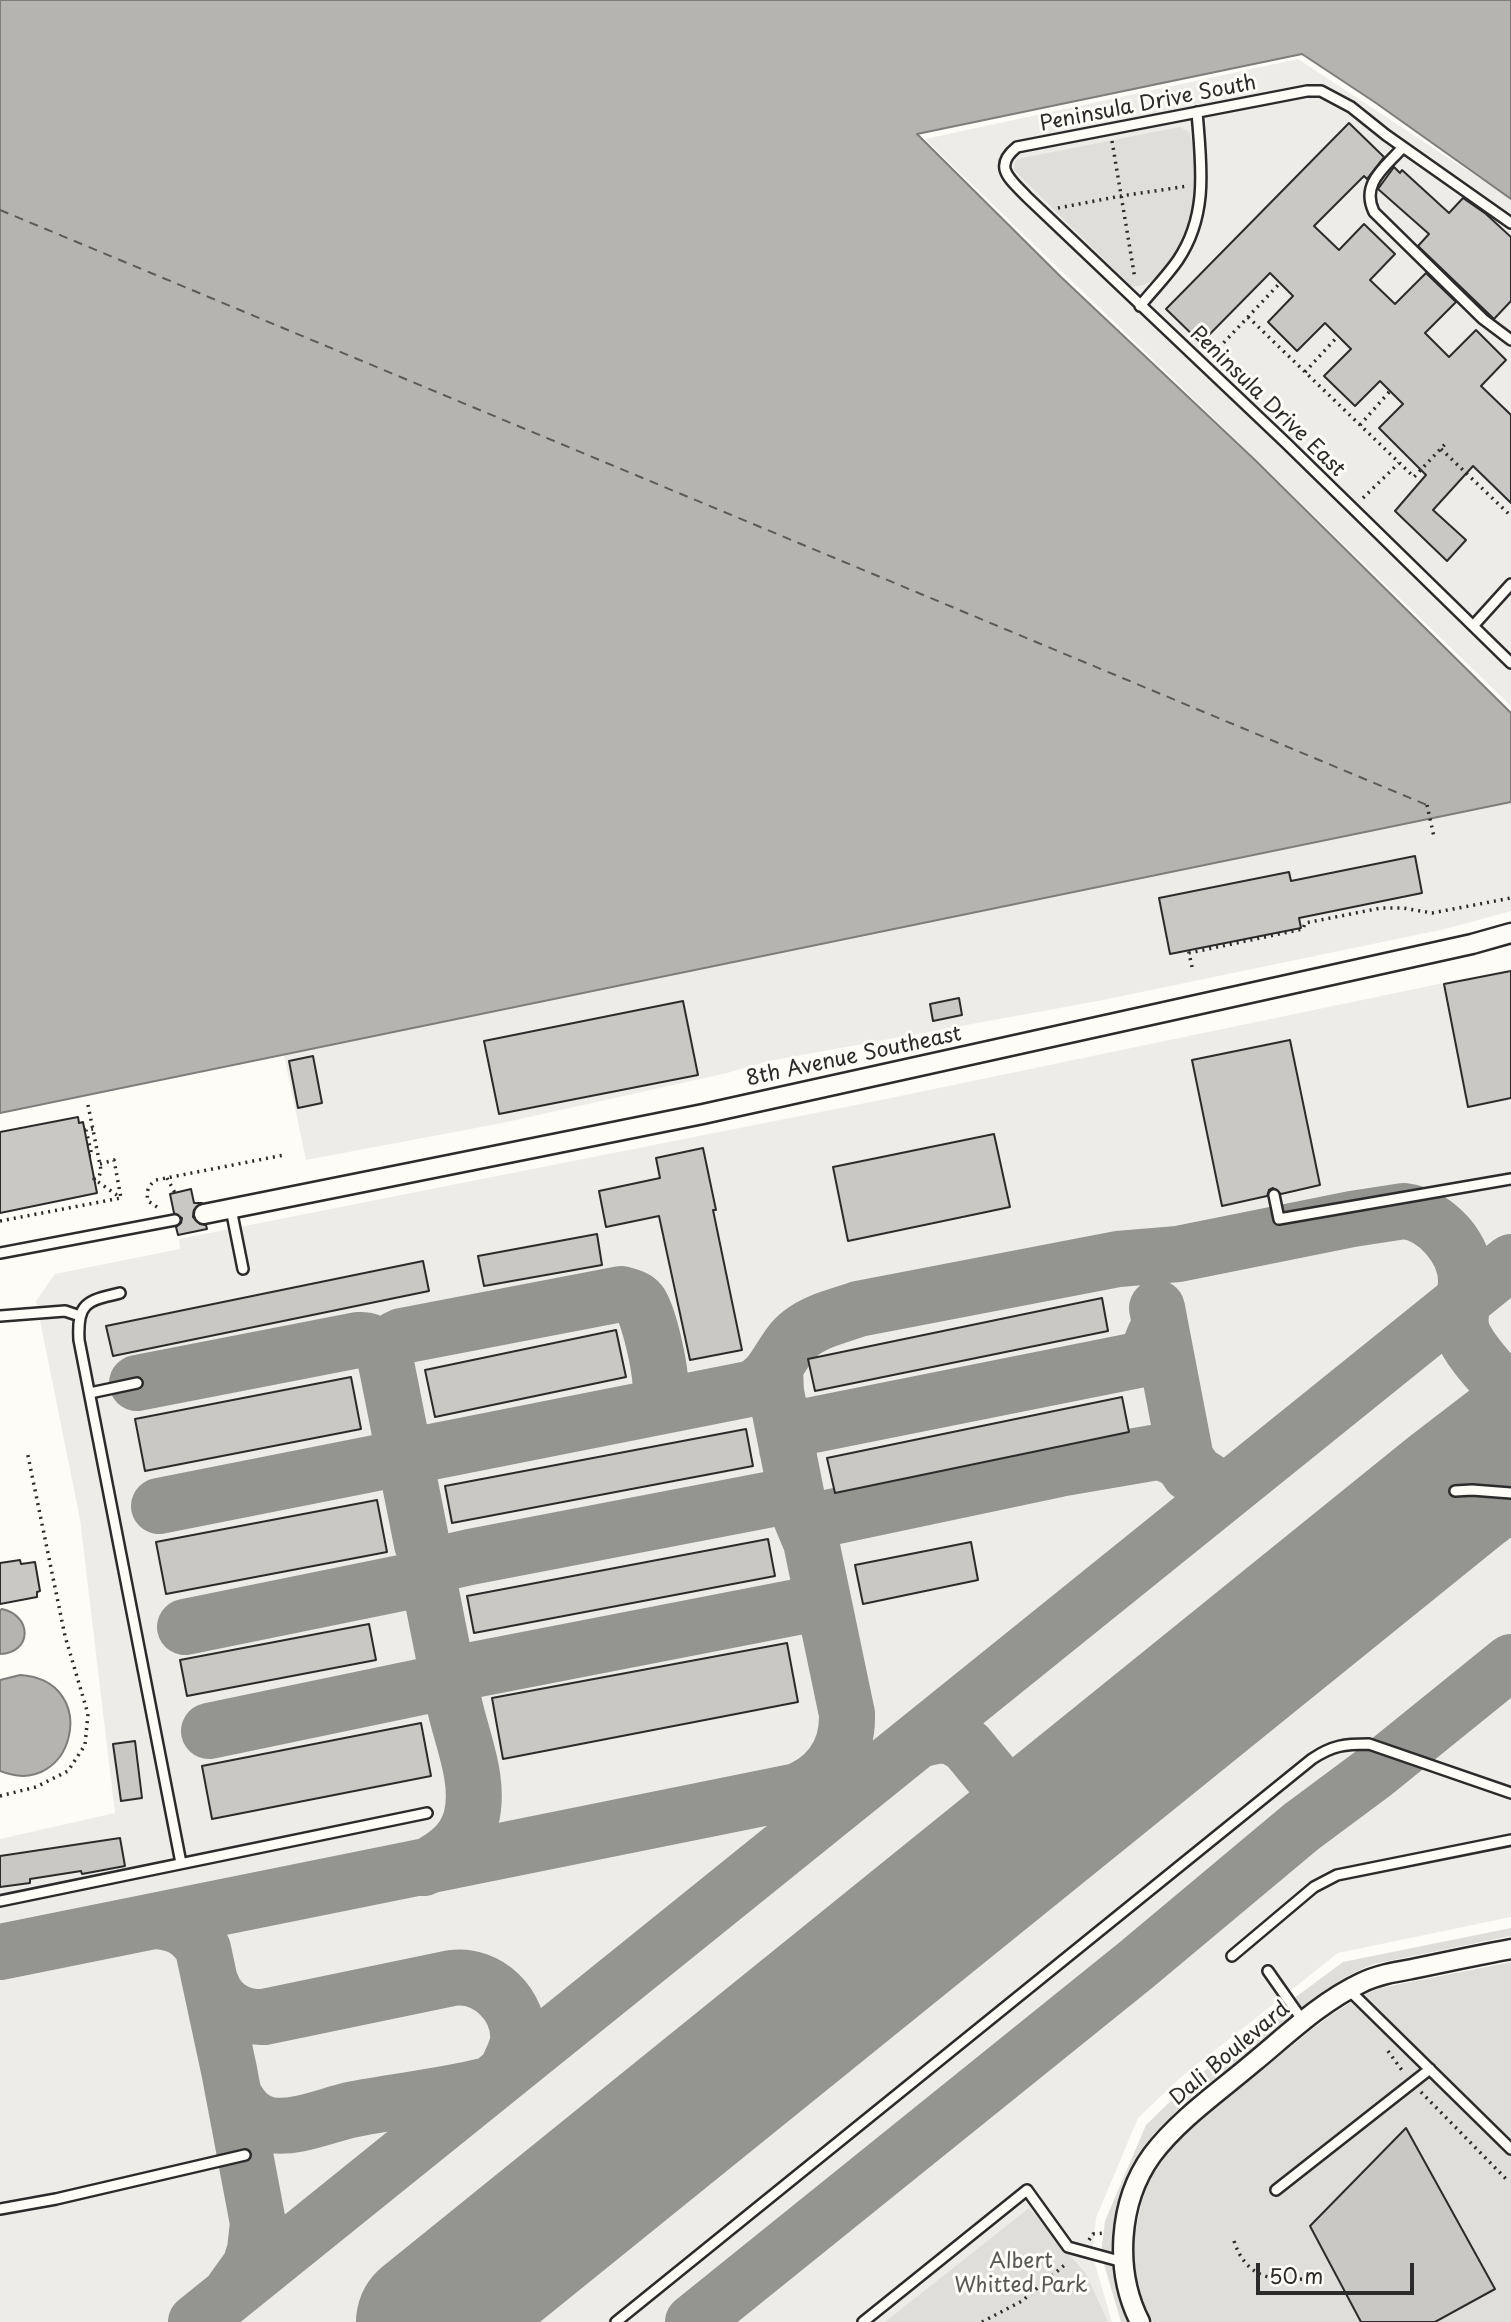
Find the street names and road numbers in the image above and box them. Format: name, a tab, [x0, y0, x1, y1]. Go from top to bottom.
street label: Peninsula Drive South	[1038, 71, 1258, 137]
street label: Peninsula Drive East	[1184, 321, 1350, 483]
street label: 8th Avenue Southeast	[744, 1022, 964, 1092]
street label: Dali Boulevard	[1165, 1997, 1295, 2111]

